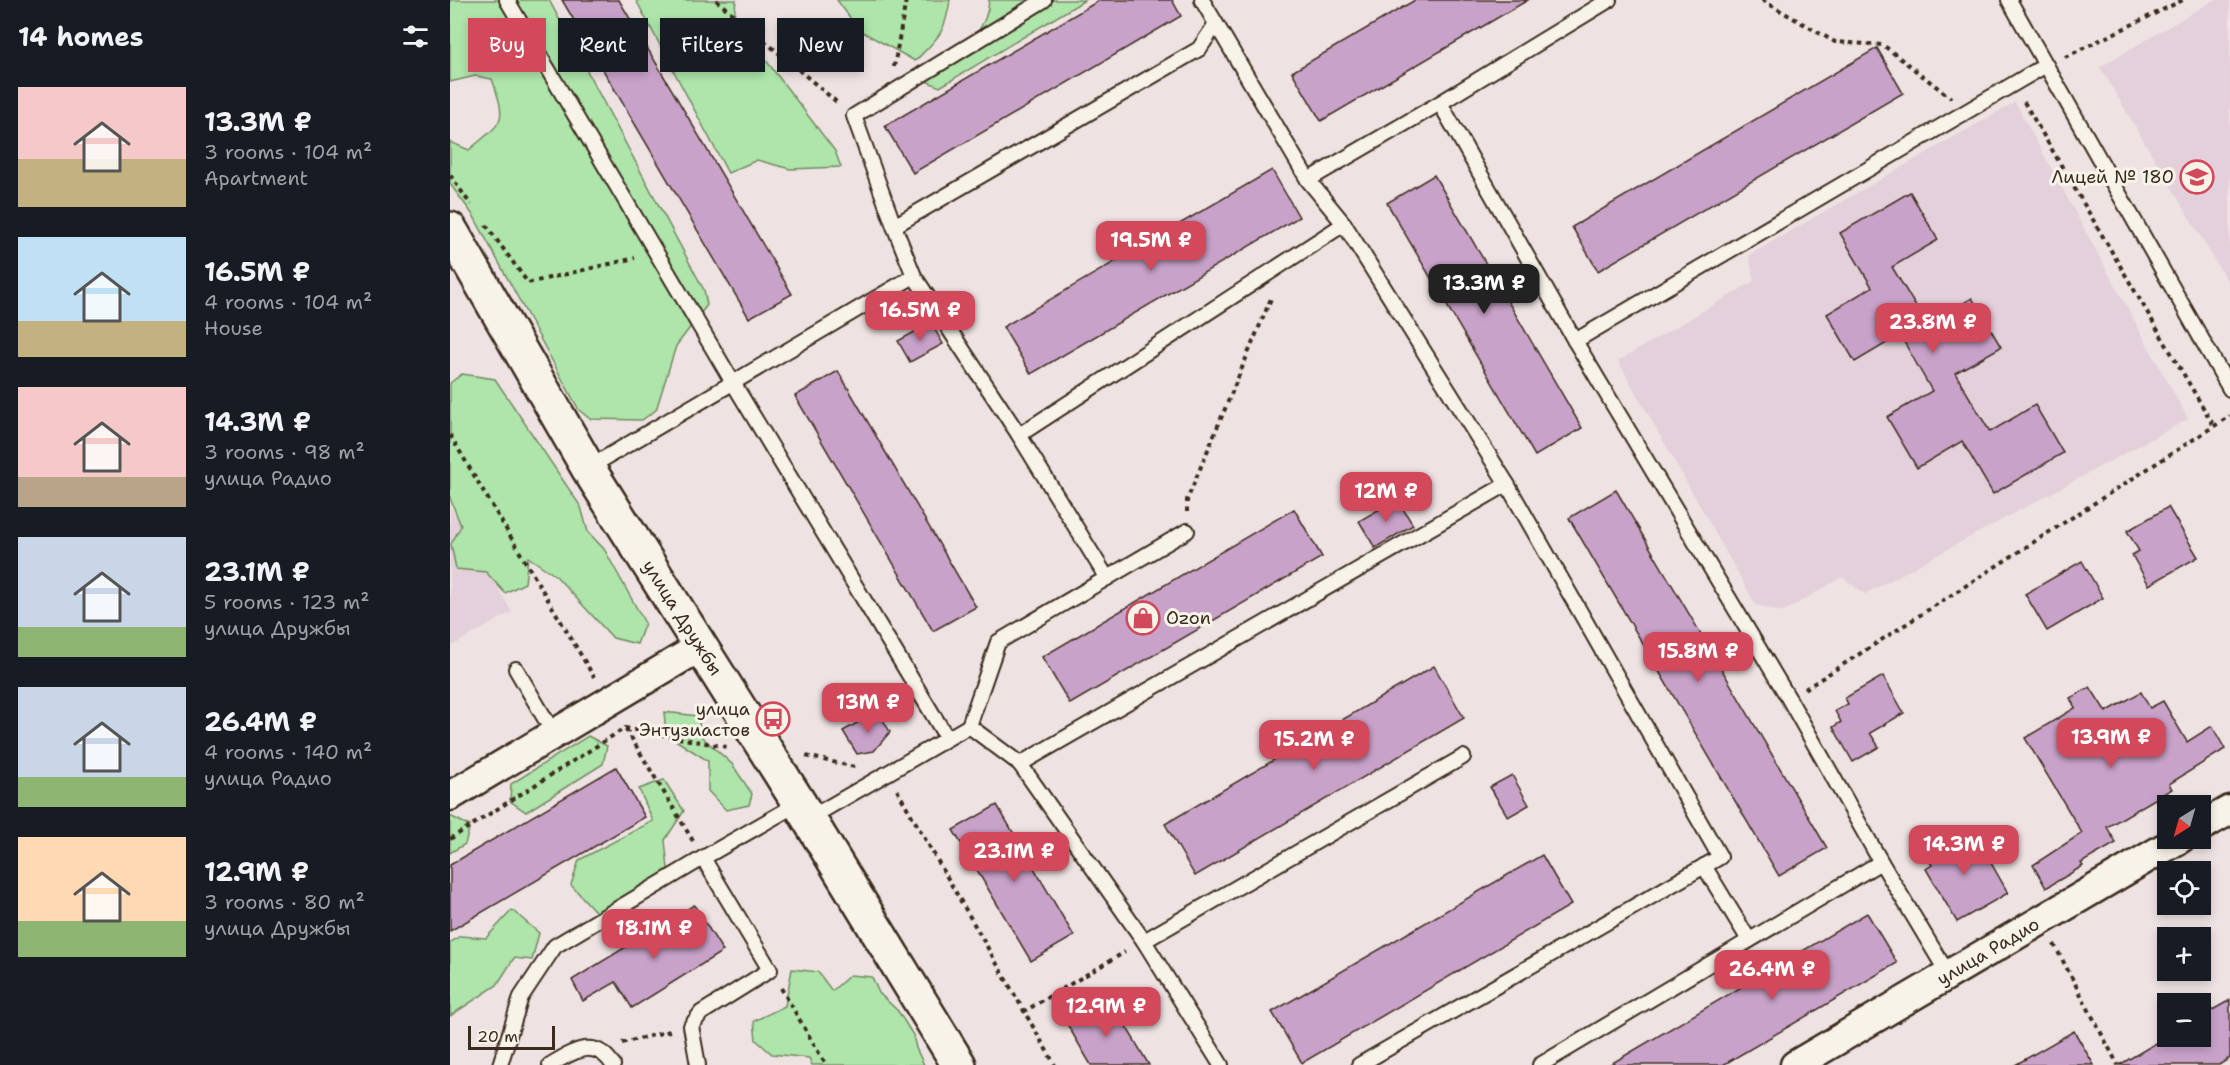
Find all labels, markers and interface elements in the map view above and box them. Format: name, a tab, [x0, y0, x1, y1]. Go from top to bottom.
chip: Buy	[468, 18, 546, 72]
chip: Rent	[558, 18, 648, 72]
chip: Filters	[660, 18, 765, 72]
chip: New	[777, 18, 864, 72]
text: 14 homes	[18, 19, 144, 54]
icon: filters	[399, 20, 432, 53]
text: 13.3M ₽	[204, 104, 312, 139]
icon: home	[66, 111, 138, 183]
text: 3 rooms · 104 m²	[204, 139, 372, 165]
school or university icon: Лицей № 180	[2179, 159, 2215, 195]
text: Apartment	[204, 165, 308, 191]
place label: Лицей № 180	[2052, 165, 2174, 189]
pin: 19.5M ₽	[1096, 221, 1206, 272]
text: 19.5M ₽	[1110, 227, 1192, 253]
text: 16.5M ₽	[204, 254, 310, 289]
icon: home	[66, 261, 138, 333]
pin: 13.3M ₽	[1429, 264, 1539, 315]
text: 13.3M ₽	[1443, 270, 1525, 296]
text: 4 rooms · 104 m²	[204, 289, 372, 315]
pin: 16.5M ₽	[865, 291, 975, 342]
text: 16.5M ₽	[879, 297, 961, 323]
pin: 23.8M ₽	[1878, 303, 1988, 354]
text: 23.8M ₽	[1889, 309, 1977, 335]
text: House	[204, 315, 263, 341]
text: 14.3M ₽	[204, 404, 311, 439]
icon: home	[66, 411, 138, 483]
text: 3 rooms · 98 m²	[204, 439, 365, 465]
text: улица Радио	[204, 465, 332, 491]
pin: 12M ₽	[1344, 472, 1428, 523]
text: 12M ₽	[1354, 478, 1418, 504]
text: 23.1M ₽	[204, 554, 310, 589]
street label: улица Дружбы	[637, 556, 728, 680]
icon: home	[66, 561, 138, 633]
text: 5 rooms · 123 m²	[204, 589, 370, 615]
shop icon: Ozon	[1125, 600, 1161, 636]
place label: Ozon	[1166, 606, 1211, 630]
text: улица Дружбы	[204, 615, 351, 641]
pin: 15.8M ₽	[1643, 632, 1753, 683]
text: 15.8M ₽	[1657, 638, 1739, 664]
pin: 13M ₽	[826, 683, 910, 734]
text: 13M ₽	[836, 689, 900, 715]
place label: улица Энтузиастов	[639, 697, 750, 742]
bus stop icon: улица Энтузиастов	[755, 701, 791, 737]
text: 26.4M ₽	[204, 704, 317, 739]
icon: home	[66, 711, 138, 783]
pin: 13.9M ₽	[2056, 718, 2166, 769]
pin: 15.2M ₽	[1259, 720, 1369, 771]
text: 13.9M ₽	[2071, 724, 2151, 750]
text: 15.2M ₽	[1273, 726, 1355, 752]
text: 4 rooms · 140 m²	[204, 739, 372, 765]
text: улица Радио	[204, 765, 332, 791]
north arrow	[2157, 795, 2211, 849]
map controls	[2157, 795, 2211, 1047]
pin: 14.3M ₽	[1909, 825, 2019, 876]
text: 14.3M ₽	[1923, 831, 2005, 857]
pin: 23.1M ₽	[959, 832, 1069, 883]
text: 23.1M ₽	[973, 838, 1055, 864]
text: 12.9M ₽	[204, 854, 309, 889]
icon: home	[66, 861, 138, 933]
button: locate	[2157, 861, 2211, 915]
text: 3 rooms · 80 m²	[204, 889, 365, 915]
pin: 18.1M ₽	[599, 909, 709, 960]
street label: улица Радио	[1932, 912, 2044, 991]
text: улица Дружбы	[204, 915, 351, 941]
text: 18.1M ₽	[616, 915, 692, 941]
button: +	[2157, 927, 2211, 981]
pin: 26.4M ₽	[1717, 950, 1827, 1001]
text: 26.4M ₽	[1728, 956, 1816, 982]
pin: 12.9M ₽	[1051, 987, 1161, 1038]
text: 12.9M ₽	[1066, 993, 1146, 1019]
button: −	[2157, 993, 2211, 1047]
scale bar	[468, 1023, 555, 1050]
text: 20 m	[477, 1026, 518, 1047]

